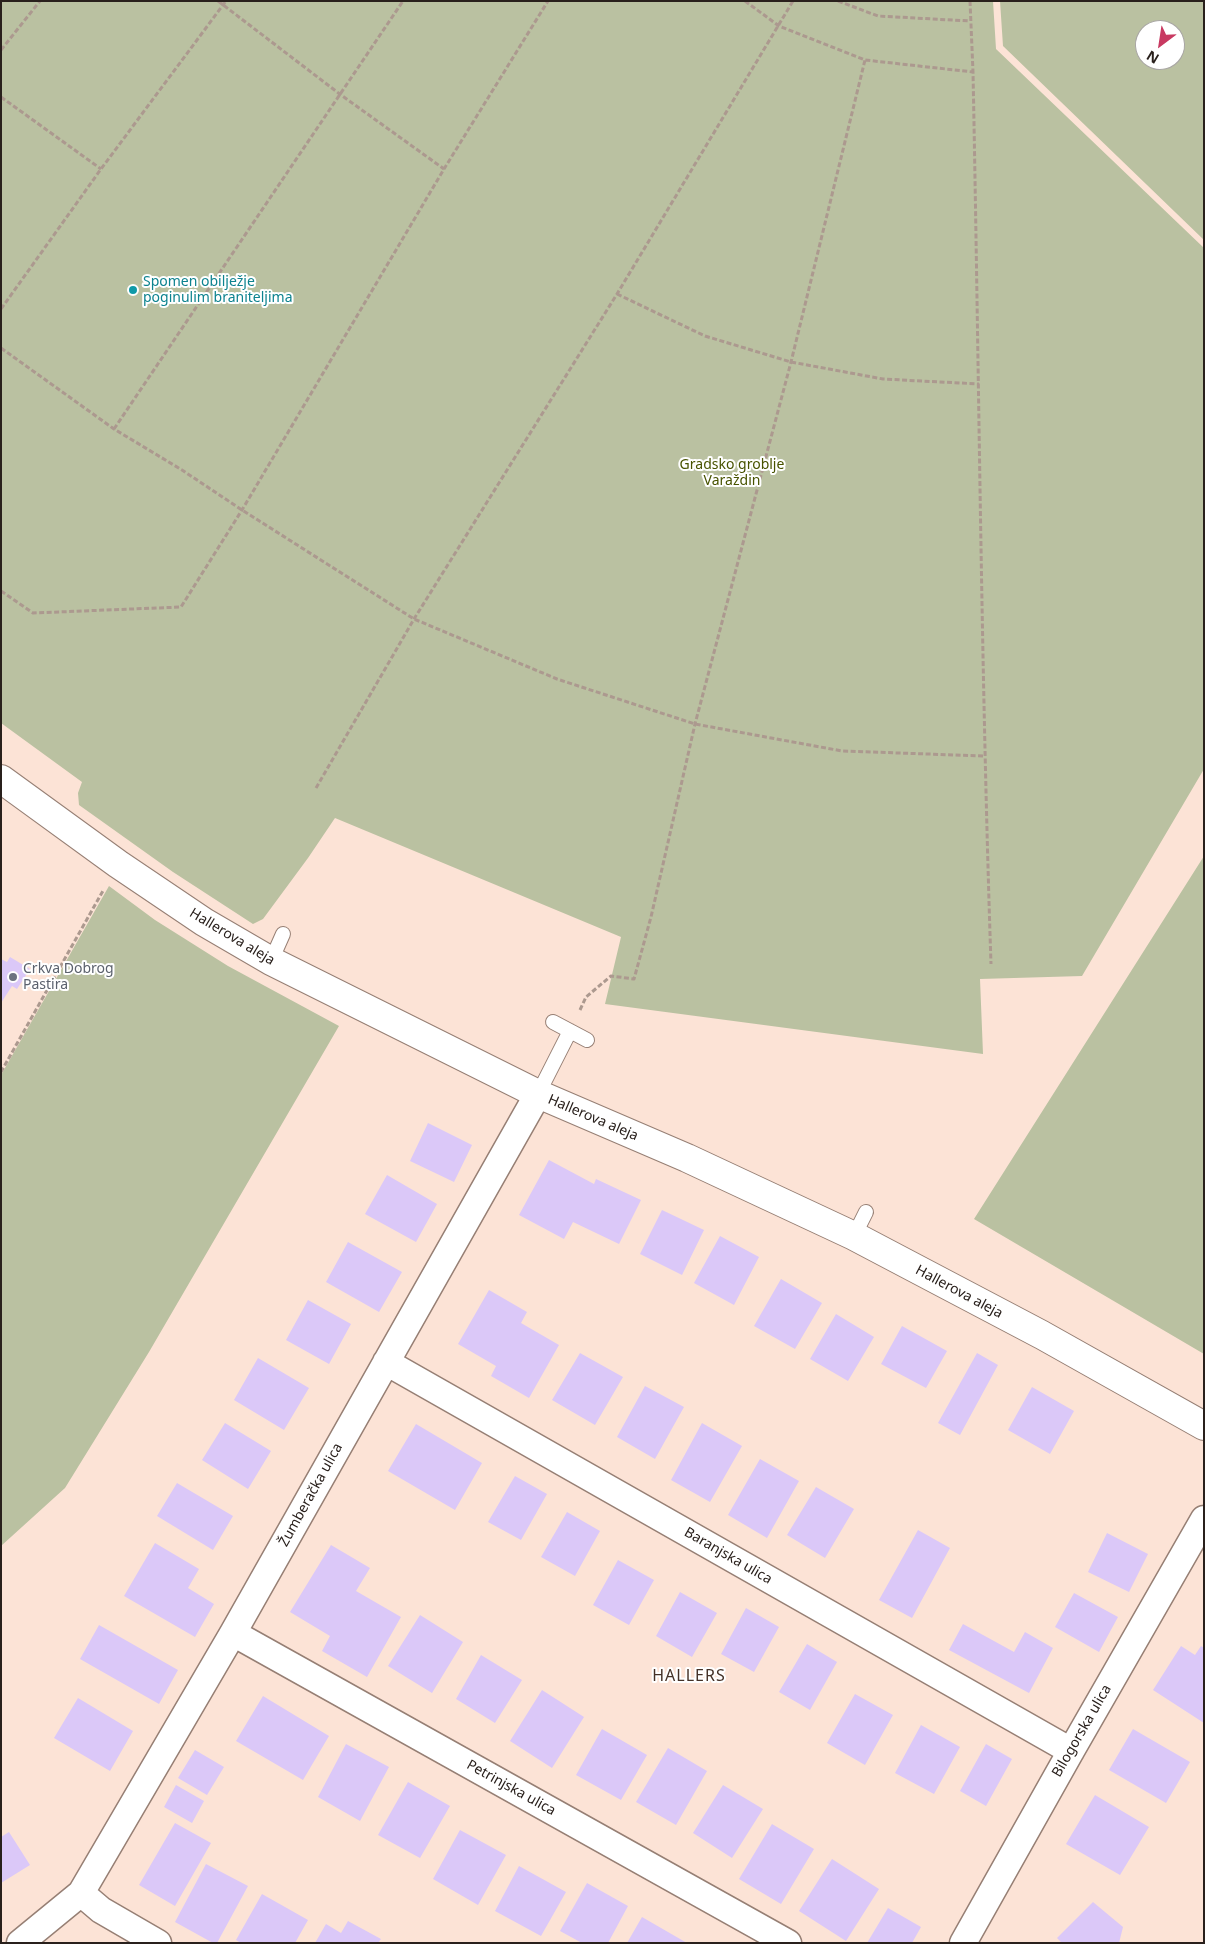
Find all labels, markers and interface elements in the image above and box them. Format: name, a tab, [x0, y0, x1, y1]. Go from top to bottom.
north arrow	[1135, 20, 1185, 70]
text: N	[1143, 46, 1162, 69]
place label: Spomen obilježje poginulim braniteljima	[143, 274, 293, 306]
marker: Spomen obilježje poginulim braniteljima	[127, 284, 139, 296]
park label: Gradsko groblje Varaždin	[680, 457, 784, 490]
street label: Hallerova aleja	[186, 905, 278, 969]
place label: Crkva Dobrog Pastira	[23, 961, 114, 994]
marker: Crkva Dobrog Pastira	[7, 971, 19, 983]
street label: Hallerova aleja	[545, 1091, 641, 1145]
street label: Hallerova aleja	[912, 1262, 1006, 1322]
street label: Žumberačka ulica	[276, 1440, 346, 1550]
street label: Baranjska ulica	[681, 1524, 775, 1588]
district label: HALLERS	[651, 1666, 727, 1686]
street label: Bilogorska ulica	[1049, 1682, 1115, 1780]
street label: Petrinjska ulica	[464, 1757, 558, 1819]

